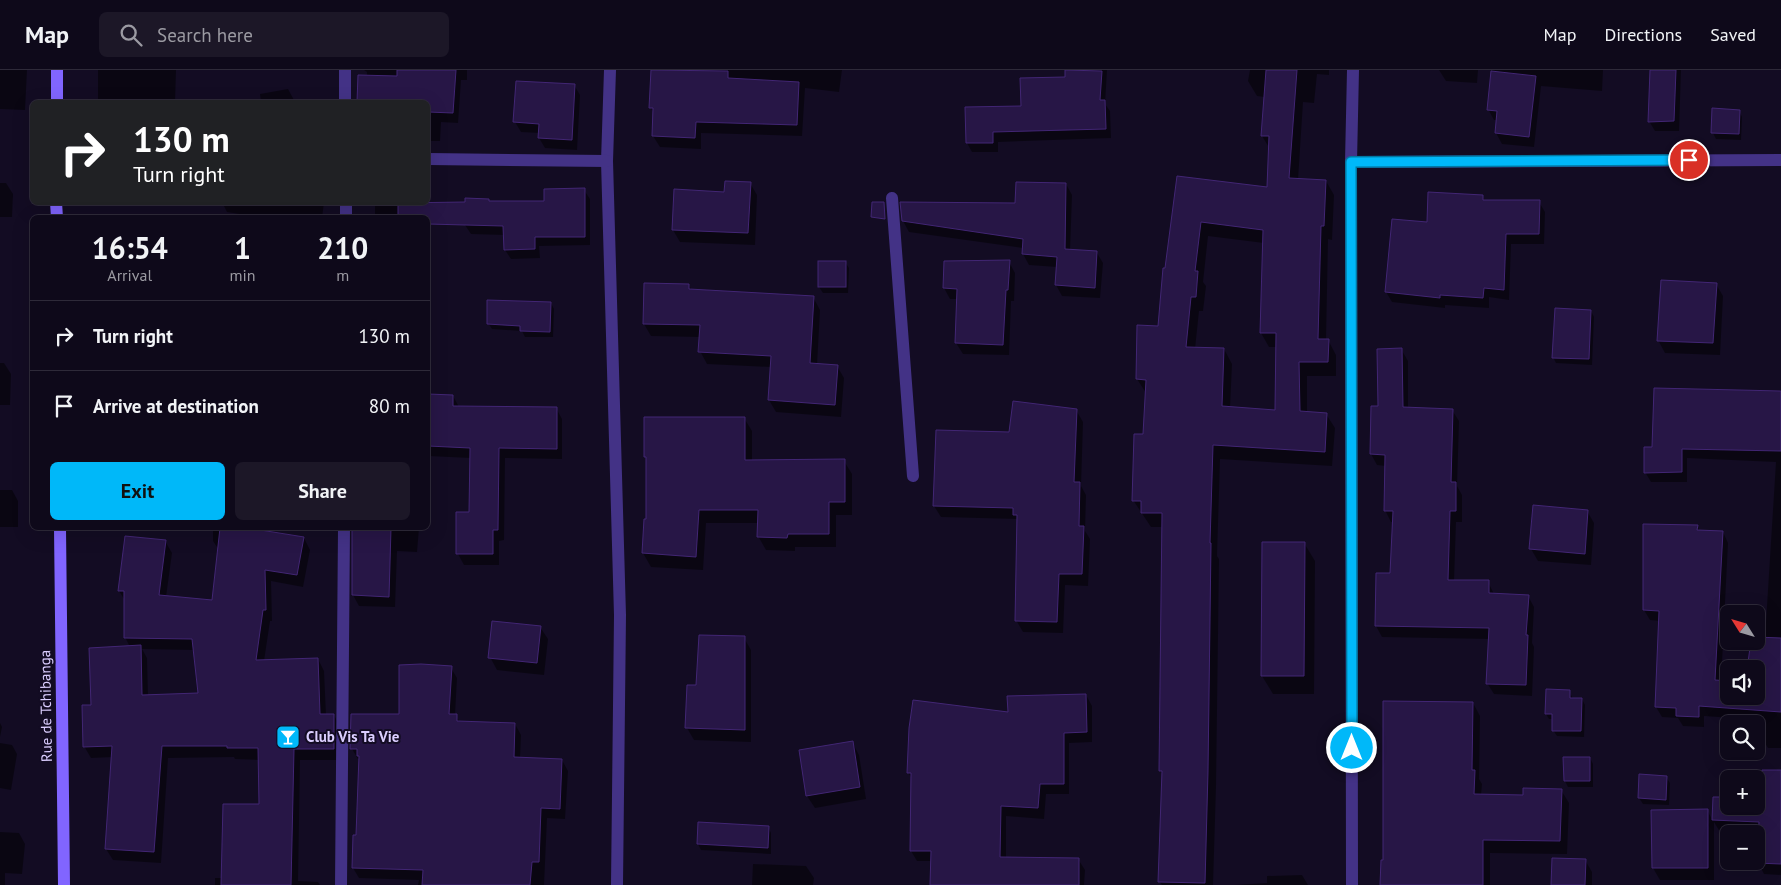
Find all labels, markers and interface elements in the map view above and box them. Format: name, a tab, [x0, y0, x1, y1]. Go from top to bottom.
search box	[99, 12, 449, 57]
text: Map	[25, 19, 69, 50]
icon: search	[117, 21, 145, 49]
text: Search here	[157, 23, 253, 47]
text: Map	[1544, 23, 1576, 46]
text: Directions	[1604, 23, 1682, 46]
text: Saved	[1710, 23, 1756, 46]
text: 130 m	[133, 116, 230, 162]
icon: right	[50, 120, 115, 185]
pin	[1668, 139, 1710, 181]
icon: arrive	[1675, 146, 1703, 174]
text: Turn right	[133, 160, 225, 188]
text: 16:54	[92, 228, 168, 267]
text: 1	[234, 228, 251, 267]
text: 210	[317, 228, 368, 267]
text: Arrival	[107, 265, 152, 285]
text: min	[230, 265, 256, 285]
text: m	[336, 265, 349, 285]
icon: right	[50, 322, 78, 350]
text: Turn right	[93, 324, 173, 348]
text: 130 m	[358, 324, 410, 348]
icon: arrive	[50, 392, 78, 420]
text: Arrive at destination	[93, 394, 259, 418]
text: 80 m	[369, 394, 410, 418]
button: Exit	[50, 462, 225, 520]
button: Share	[235, 462, 410, 520]
north arrow	[1720, 605, 1765, 650]
map controls	[1720, 605, 1765, 870]
street label: Rue de Tchibanga	[35, 650, 56, 762]
button: sound	[1720, 660, 1765, 705]
button: search	[1720, 715, 1765, 760]
position arrow	[1325, 721, 1377, 773]
bar icon: Club Vis Ta Vie	[275, 724, 301, 750]
place label: Club Vis Ta Vie	[306, 727, 400, 746]
button: +	[1720, 770, 1765, 815]
button: −	[1720, 825, 1765, 870]

